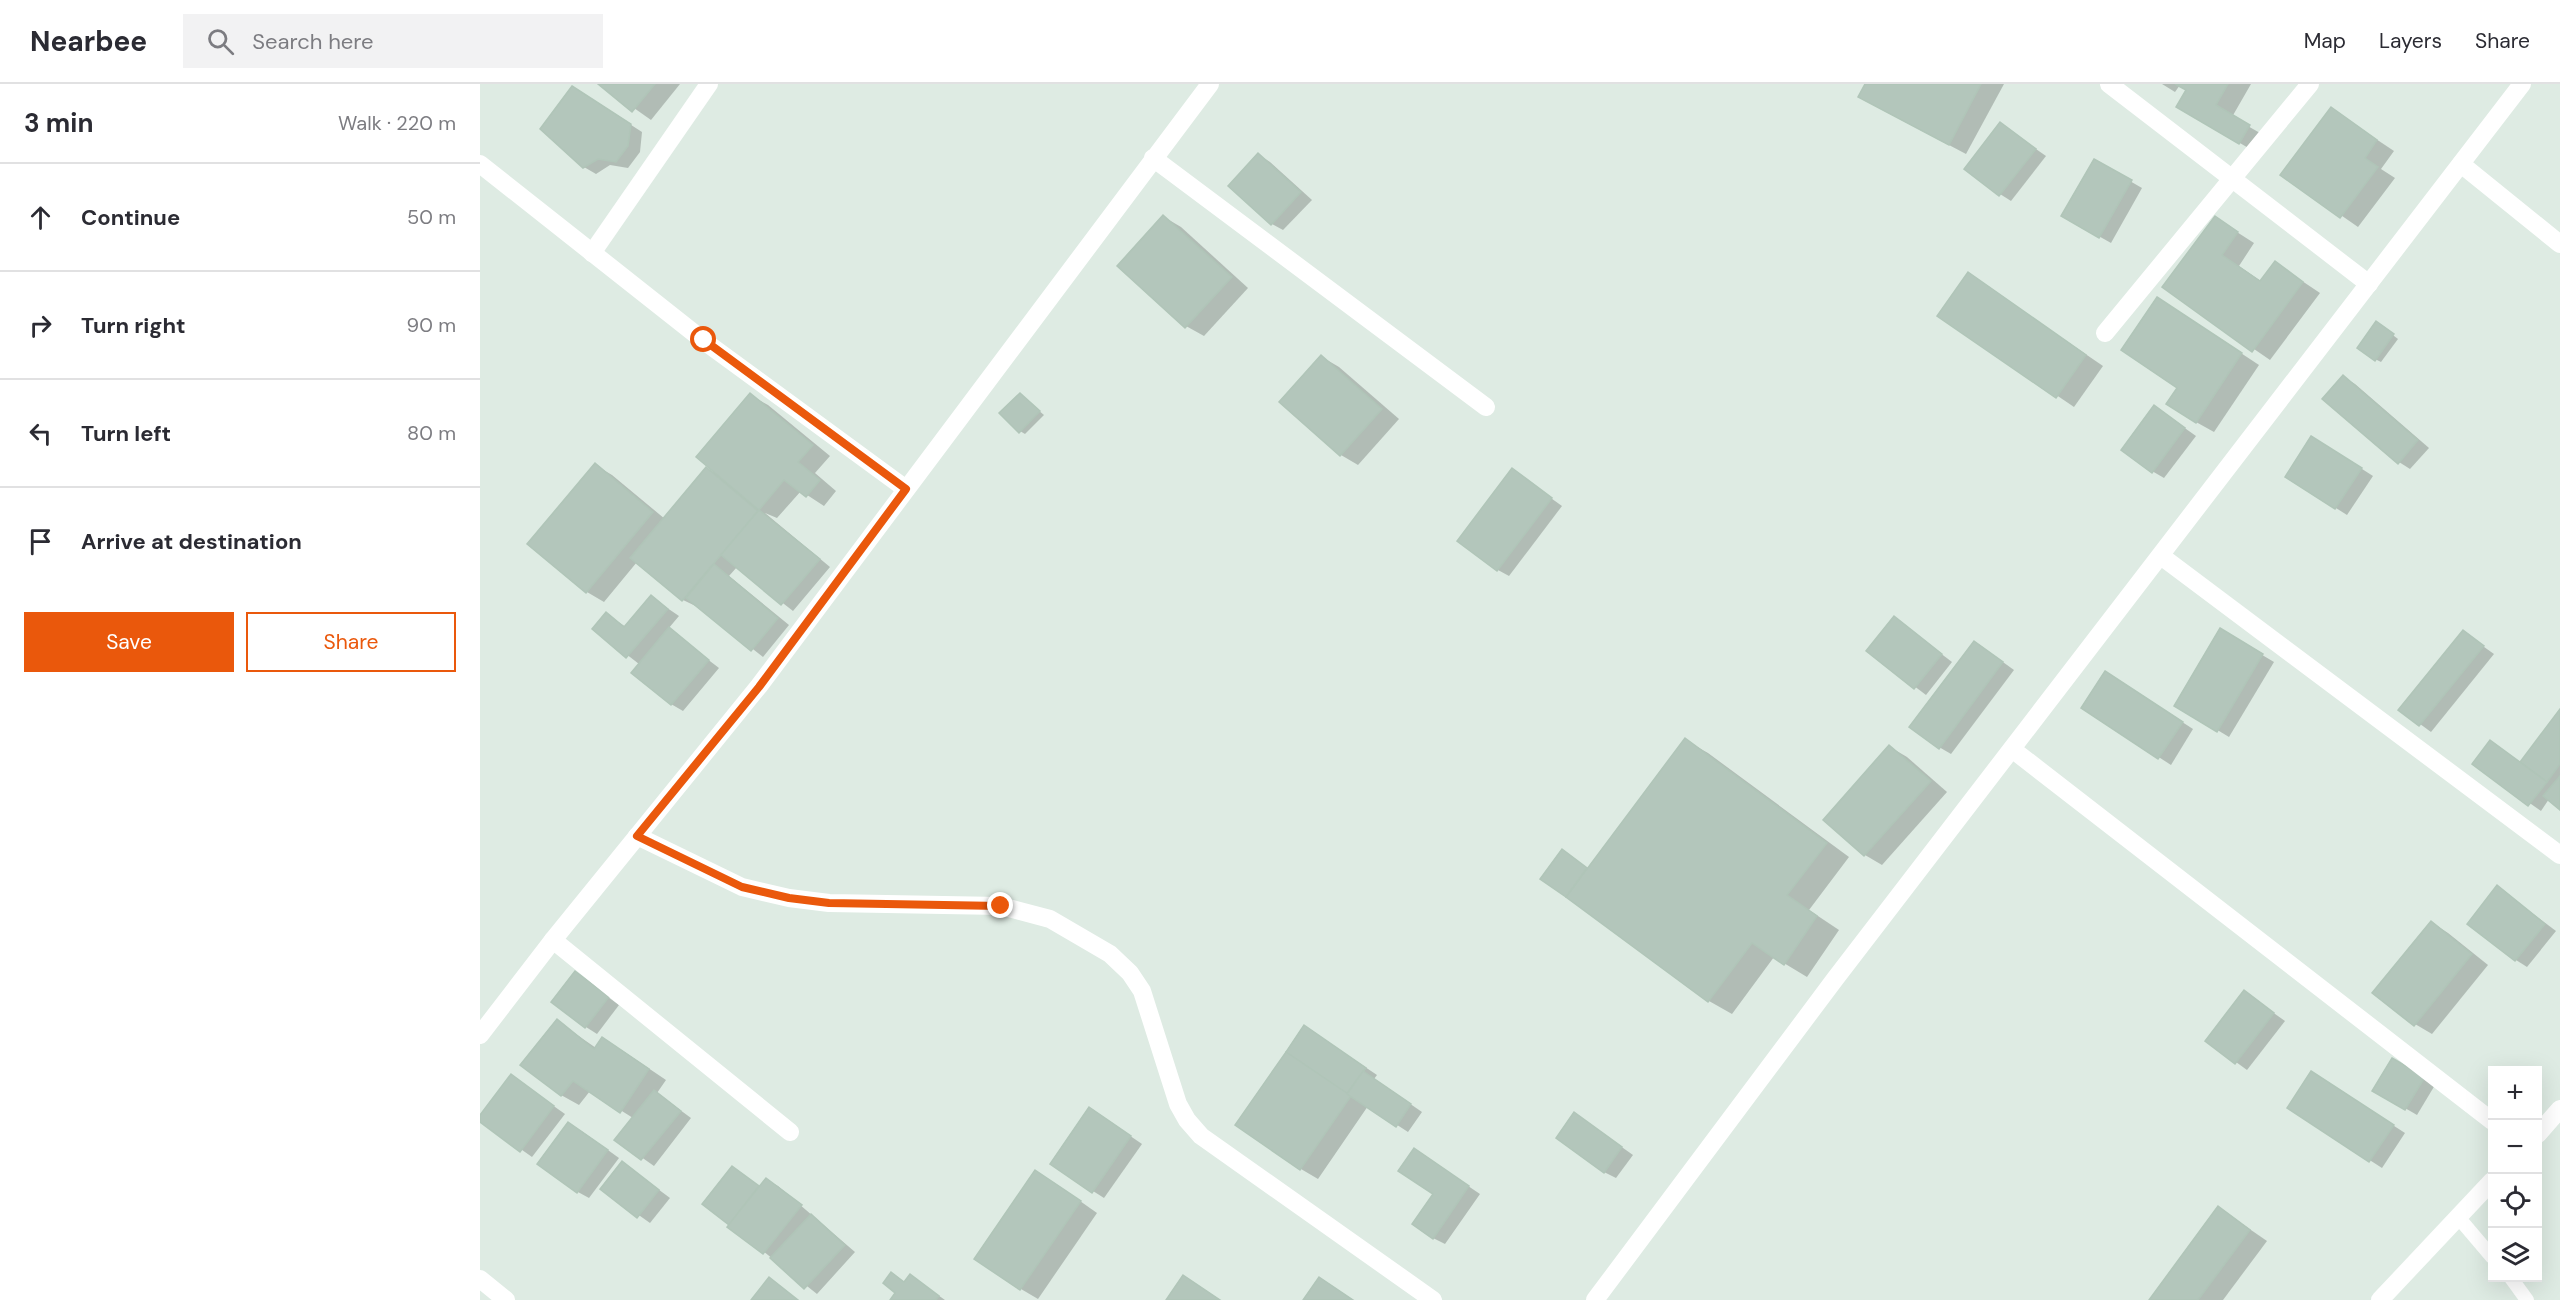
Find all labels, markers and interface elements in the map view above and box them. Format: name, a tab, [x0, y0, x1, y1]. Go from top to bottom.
search box	[183, 14, 603, 68]
text: Nearbee	[30, 23, 147, 60]
icon: search	[204, 25, 237, 58]
text: Search here	[252, 27, 374, 56]
text: Map	[2304, 27, 2346, 55]
text: Layers	[2379, 27, 2442, 55]
text: Share	[2475, 27, 2530, 55]
text: 3 min	[24, 106, 93, 140]
text: Walk · 220 m	[338, 110, 456, 136]
icon: ahead	[24, 201, 57, 234]
text: Continue	[81, 203, 180, 232]
text: 50 m	[407, 204, 456, 230]
icon: right	[24, 309, 57, 342]
text: Turn right	[81, 311, 186, 340]
text: 90 m	[407, 312, 456, 338]
route start	[690, 326, 716, 352]
icon: left	[24, 417, 57, 450]
text: Turn left	[81, 419, 171, 448]
text: 80 m	[407, 420, 456, 446]
icon: arrive	[24, 525, 57, 558]
text: Arrive at destination	[81, 527, 302, 556]
button: Save	[24, 612, 234, 672]
button: Share	[246, 612, 456, 672]
route end	[987, 892, 1013, 918]
map controls	[2488, 1066, 2542, 1282]
button: +	[2488, 1066, 2542, 1120]
button: −	[2488, 1120, 2542, 1174]
button: locate	[2488, 1174, 2542, 1228]
button: layers	[2488, 1228, 2542, 1282]

